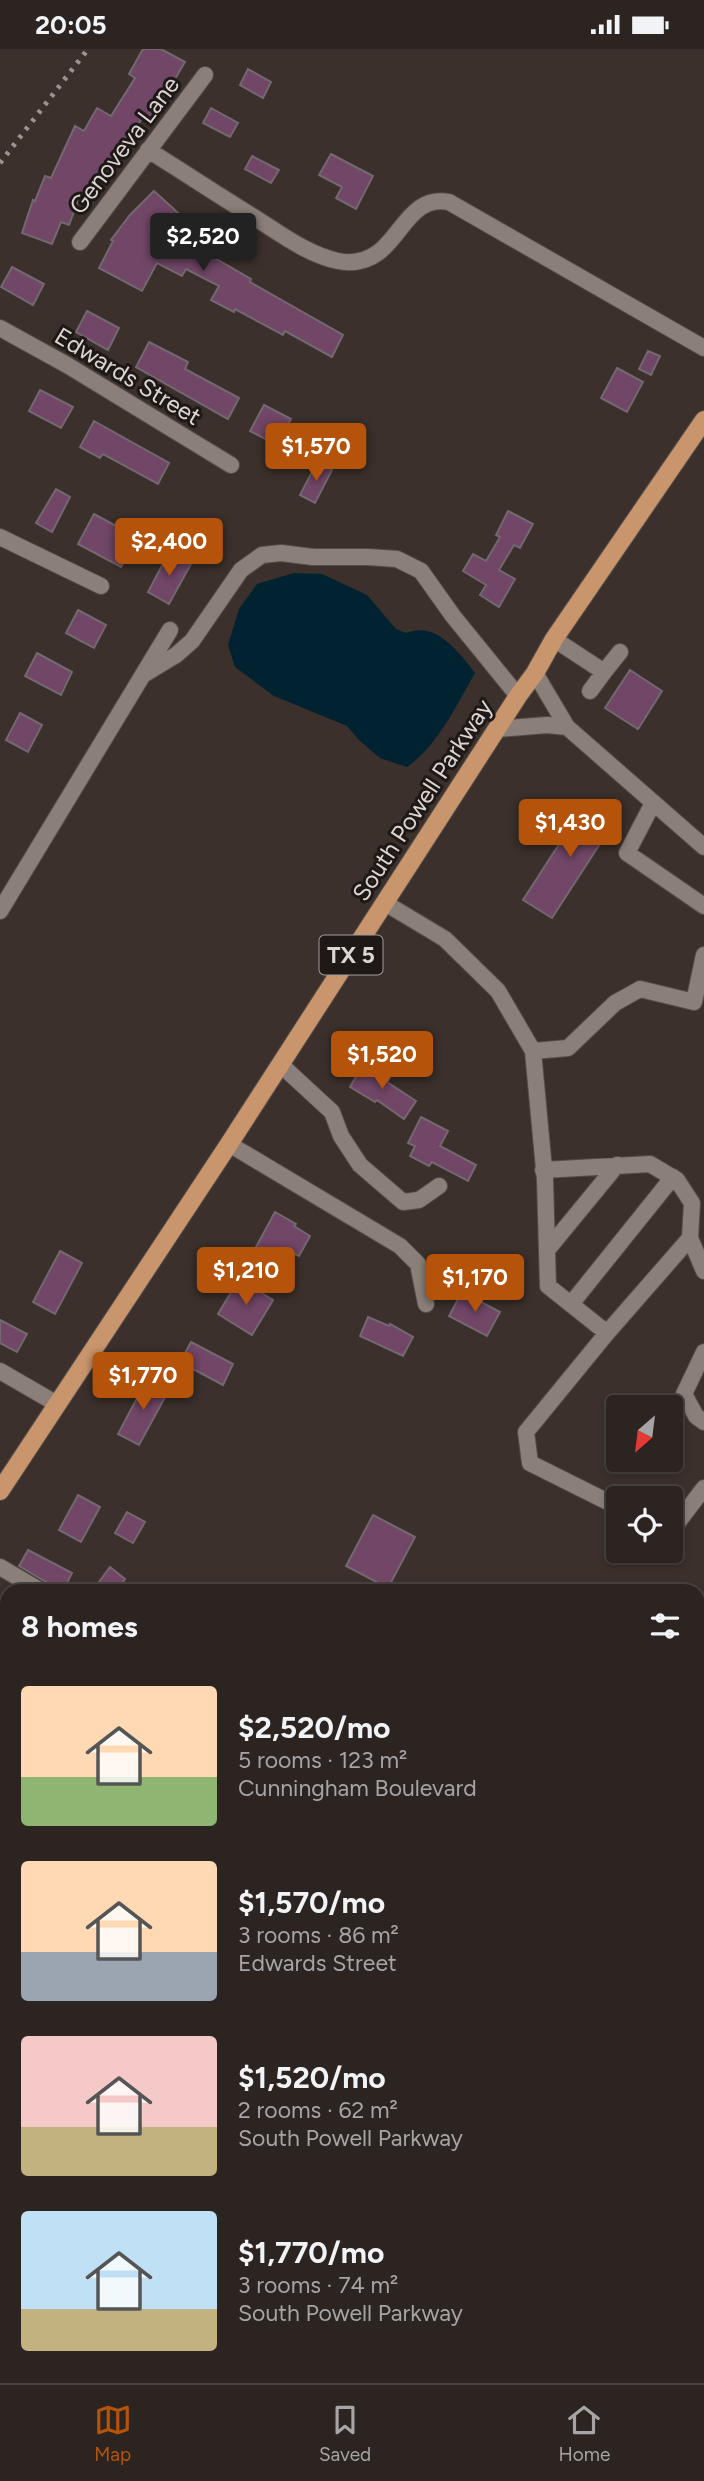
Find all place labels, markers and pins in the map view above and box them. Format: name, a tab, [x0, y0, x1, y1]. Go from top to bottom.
pin: $2,520	[146, 213, 260, 273]
pin: $1,570	[259, 423, 373, 483]
pin: $2,400	[112, 519, 226, 578]
pin: $1,430	[513, 799, 627, 859]
pin: $1,520	[325, 1031, 439, 1091]
pin: $1,210	[189, 1247, 303, 1307]
pin: $1,170	[418, 1255, 532, 1314]
pin: $1,770	[86, 1353, 200, 1412]

